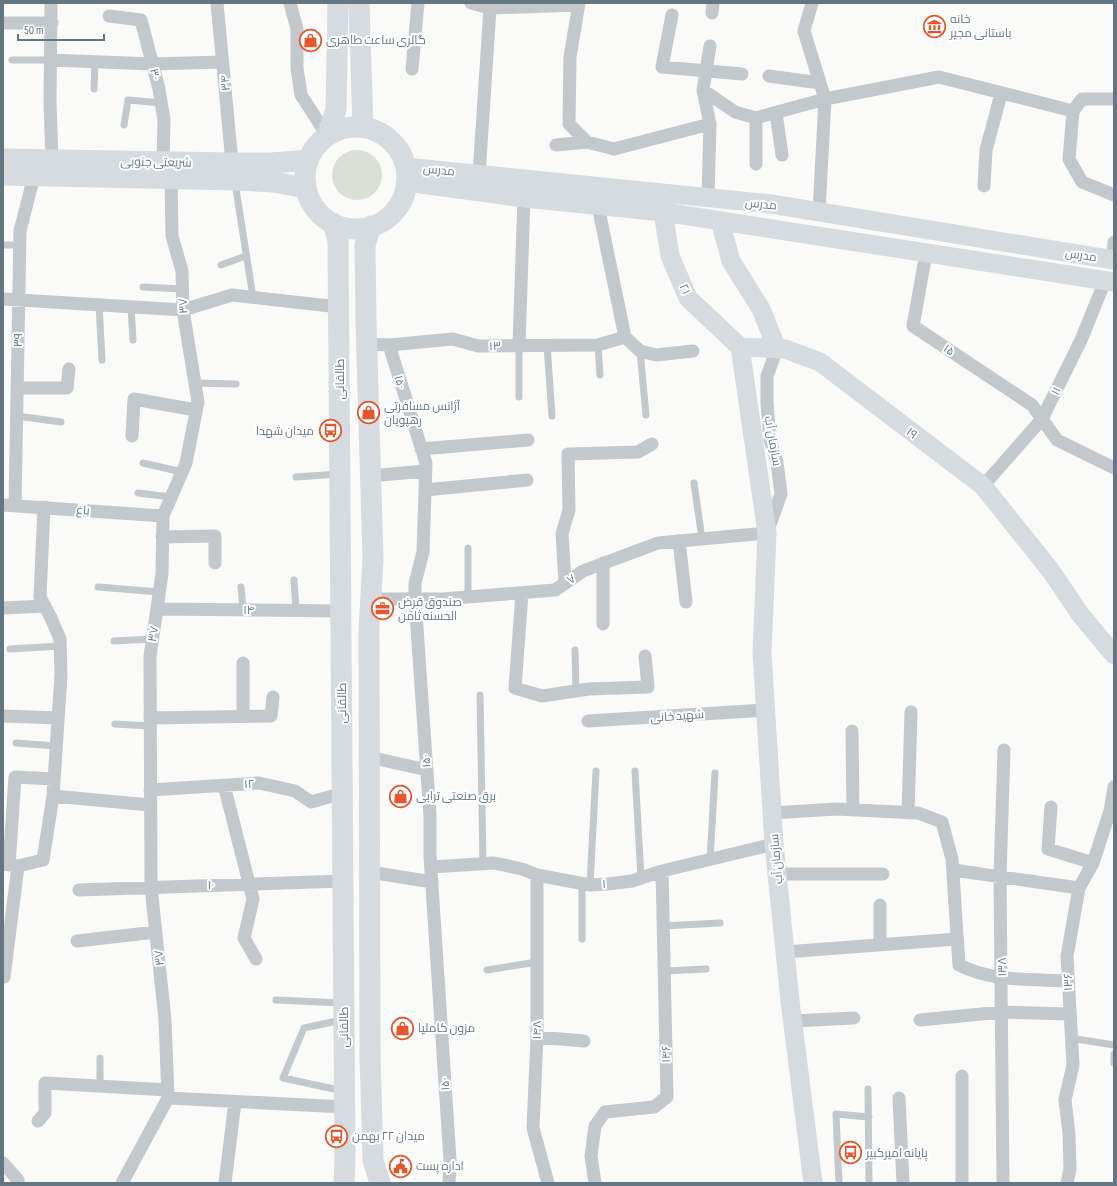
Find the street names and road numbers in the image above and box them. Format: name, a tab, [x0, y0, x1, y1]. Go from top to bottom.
street label: ۳۰	[146, 67, 163, 81]
street label: ۳۴	[217, 74, 234, 92]
street label: شریعتی جنوبی	[120, 154, 192, 171]
street label: مدرس	[422, 161, 456, 180]
street label: مدرس	[744, 195, 778, 214]
street label: مدرس	[1064, 246, 1098, 265]
street label: ۲۱	[676, 281, 693, 297]
street label: ۳۷	[175, 297, 192, 314]
street label: ۳۹	[11, 333, 26, 347]
street label: ۱۳	[489, 339, 501, 354]
street label: ۱۵	[940, 341, 957, 360]
street label: طالقانی	[333, 359, 348, 399]
street label: ۱۵۰	[390, 374, 409, 391]
street label: ۱۱	[1048, 385, 1065, 398]
street label: سازمان آب	[761, 415, 784, 467]
street label: ۱۹	[903, 424, 920, 442]
street label: باغ	[76, 503, 90, 518]
street label: ۷	[564, 571, 579, 588]
street label: ۱۴	[243, 603, 255, 618]
street label: ۳۷	[145, 625, 162, 643]
street label: طالقانی	[335, 683, 350, 723]
street label: شهید خانی	[650, 707, 704, 726]
street label: ۱۵۰	[419, 754, 434, 768]
street label: ۱۲	[244, 777, 254, 792]
street label: سازمان آب	[767, 833, 786, 885]
street label: ۱	[602, 877, 606, 892]
street label: ۱۰	[207, 878, 215, 893]
street label: ۳۷	[151, 949, 168, 966]
street label: ۱۳۸	[995, 957, 1010, 977]
street label: ۱۳۶	[1061, 973, 1076, 991]
street label: طالقانی	[337, 1007, 352, 1047]
street label: ۱۴۸	[530, 1020, 545, 1040]
street label: ۱۴۶	[659, 1045, 674, 1063]
street label: ۱۵۰	[438, 1077, 453, 1091]

